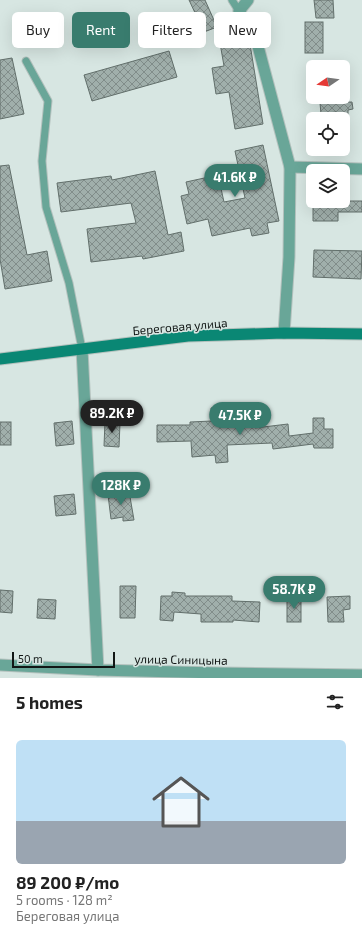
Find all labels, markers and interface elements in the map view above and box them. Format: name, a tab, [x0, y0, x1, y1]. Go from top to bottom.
chip: Buy	[12, 12, 64, 48]
chip: Rent	[72, 12, 130, 48]
chip: Filters	[138, 12, 206, 48]
chip: New	[214, 12, 271, 48]
north arrow	[306, 60, 350, 104]
map controls	[306, 60, 350, 208]
button: locate	[306, 112, 350, 156]
pin: 41.6K ₽	[198, 164, 272, 198]
button: layers	[306, 164, 350, 208]
text: 41.6K ₽	[213, 169, 257, 185]
street label: Береговая улица	[132, 315, 228, 338]
pin: 89.2K ₽	[75, 400, 149, 434]
pin: 47.5K ₽	[203, 402, 277, 436]
text: 89.2K ₽	[89, 405, 135, 421]
text: 47.5K ₽	[218, 407, 262, 423]
pin: 128K ₽	[88, 472, 154, 506]
text: 128K ₽	[101, 477, 141, 493]
pin: 58.7K ₽	[257, 576, 331, 610]
text: 58.7K ₽	[272, 581, 316, 597]
scale bar	[12, 650, 115, 669]
street label: улица Синицына	[134, 651, 228, 668]
text: 50 m	[18, 652, 43, 665]
icon: filters	[324, 691, 346, 713]
text: 5 homes	[16, 692, 83, 712]
icon: home	[145, 766, 217, 838]
text: 89 200 ₽/mo	[16, 872, 119, 892]
text: 5 rooms · 128 m²	[16, 892, 113, 908]
text: Береговая улица	[16, 908, 119, 924]

